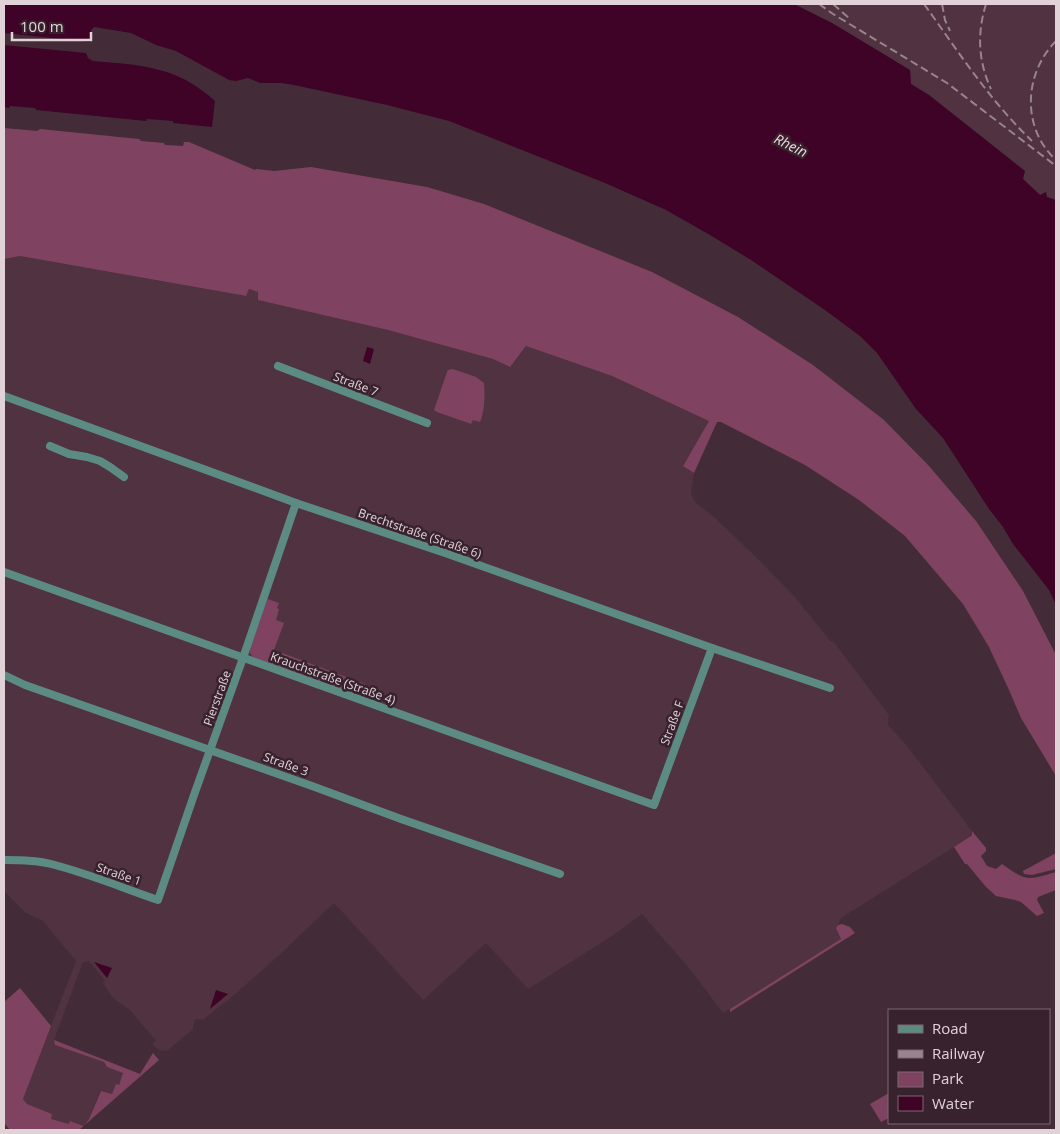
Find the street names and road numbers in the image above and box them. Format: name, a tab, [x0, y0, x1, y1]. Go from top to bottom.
street label: Straße 7	[331, 368, 381, 400]
street label: Brechtstraße (Straße 6)	[356, 504, 484, 562]
street label: Krauchstraße (Straße 4)	[268, 647, 398, 709]
street label: Pierstraße	[199, 668, 235, 728]
street label: Straße F	[656, 699, 688, 747]
street label: Straße 3	[261, 748, 311, 780]
street label: Straße 1	[94, 858, 144, 890]

